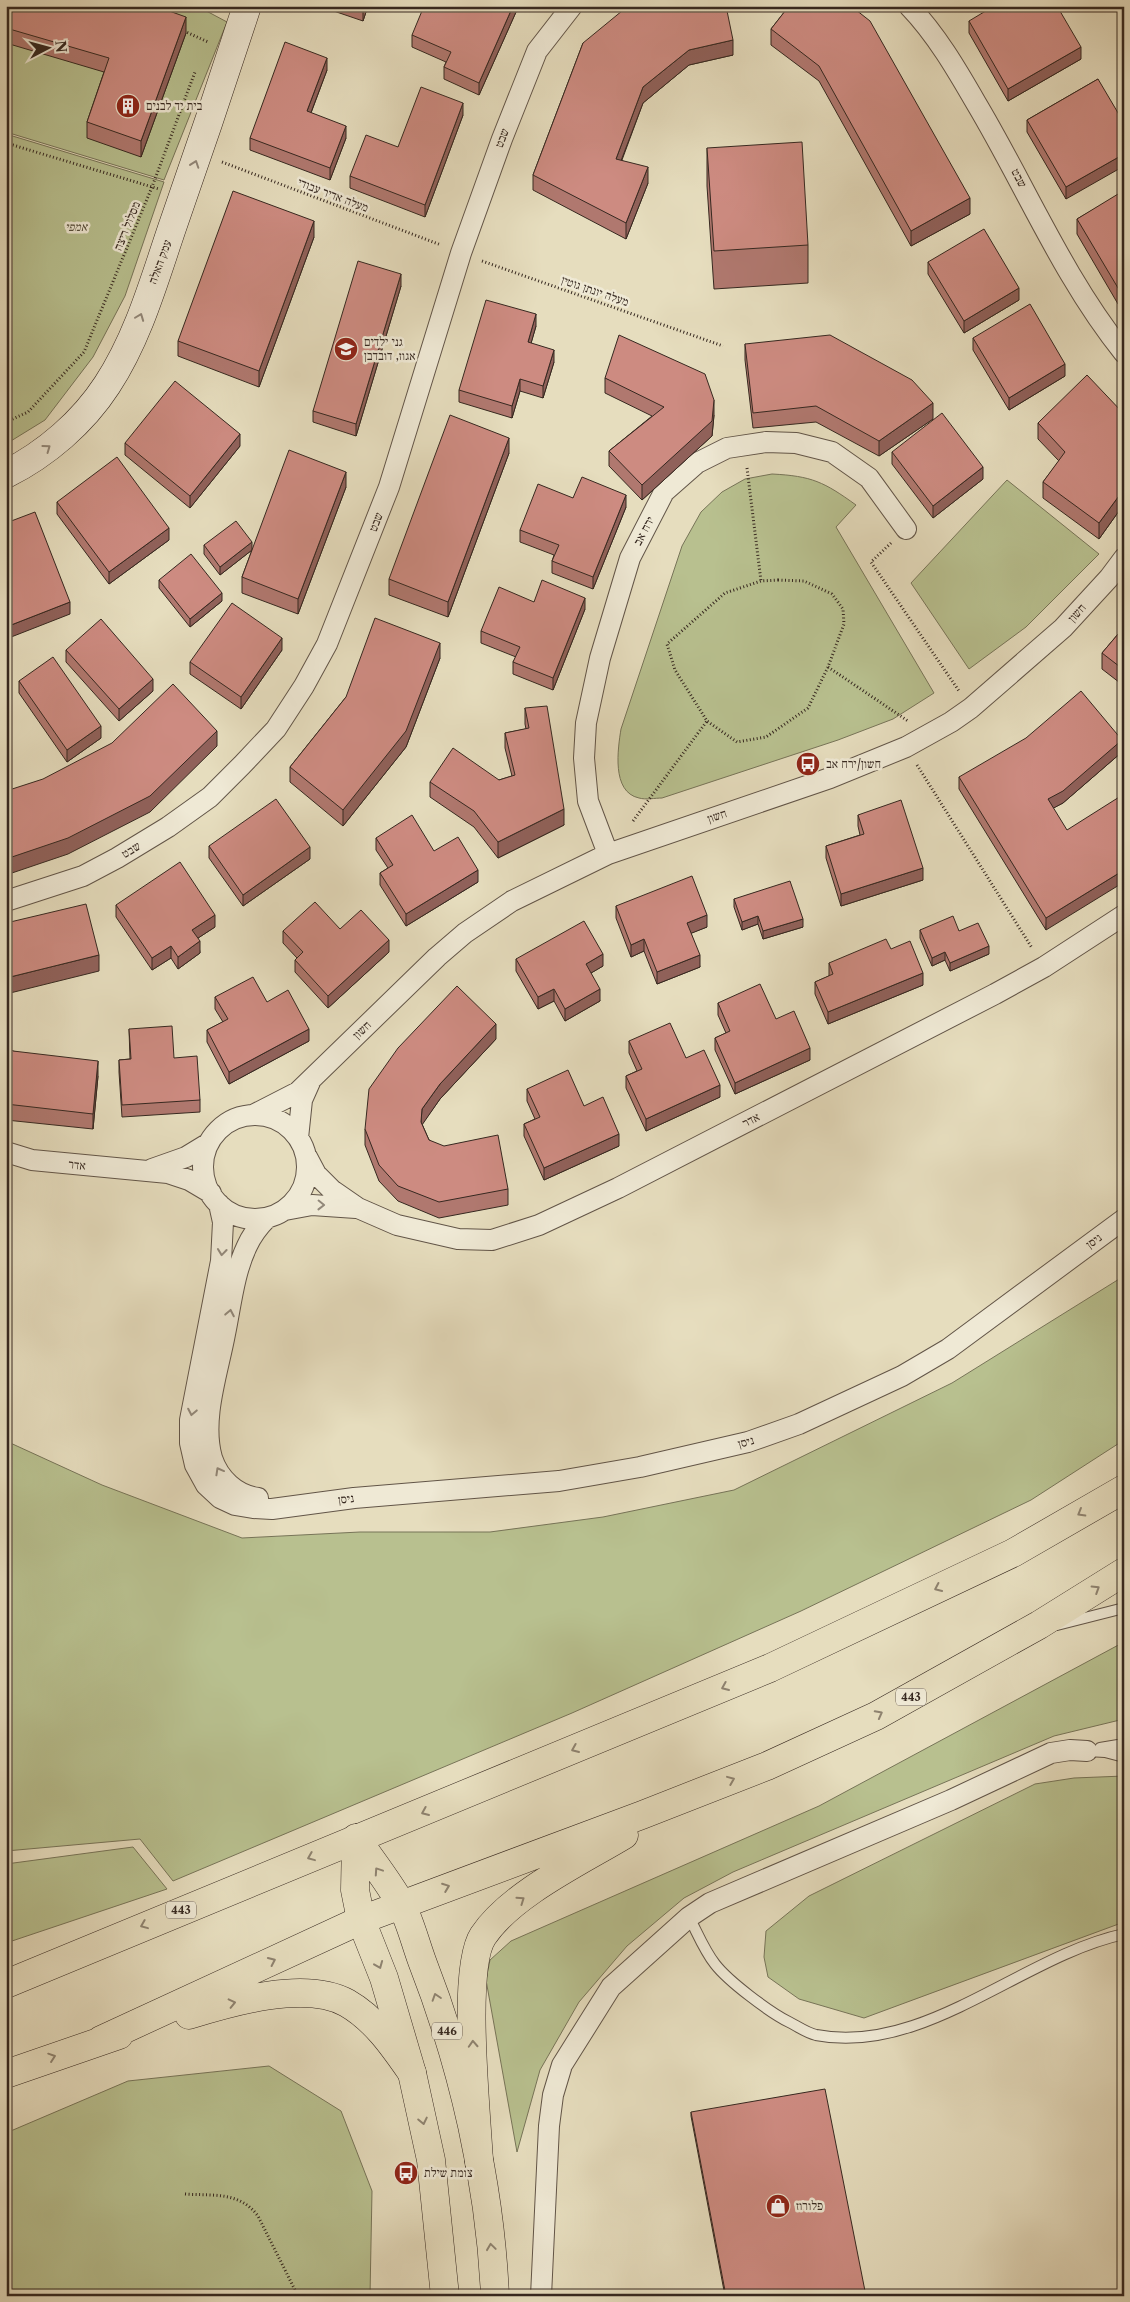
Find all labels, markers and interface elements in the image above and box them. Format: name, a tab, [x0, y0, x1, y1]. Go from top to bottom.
north arrow	[22, 22, 72, 72]
text: N	[51, 40, 71, 54]
building icon: בית יד לבנים	[115, 93, 141, 119]
place label: בית יד לבנים	[146, 98, 202, 113]
street label: שבט	[491, 126, 512, 150]
one-way arrow	[189, 160, 199, 169]
street label: שבט	[1008, 166, 1031, 190]
street label: מעלה אדיר עבודי	[296, 174, 371, 215]
street label: מסלול ריצה	[110, 199, 143, 253]
park label: אמפי	[65, 219, 89, 234]
street label: עמק האלה	[145, 237, 175, 286]
street label: מעלה יונתן גוטין	[559, 272, 631, 309]
one-way arrow	[134, 313, 144, 322]
place label: גני ילדים אגוז, דובדבן	[364, 334, 416, 363]
school or university icon: גני ילדים אגוז, דובדבן	[333, 336, 359, 362]
one-way arrow	[41, 445, 50, 453]
street label: שבט	[365, 510, 386, 534]
street label: ירח אב	[630, 514, 657, 548]
street label: חשון	[1064, 600, 1089, 625]
bus stop icon: חשון/ירח אב	[795, 751, 821, 777]
place label: חשון/ירח אב	[826, 756, 881, 771]
street label: חשון	[705, 805, 729, 826]
street label: שבט	[118, 838, 143, 861]
street label: חשון	[349, 1017, 374, 1042]
street label: אדר	[740, 1109, 762, 1130]
street label: אדר	[68, 1156, 86, 1173]
one-way arrow	[318, 1200, 325, 1210]
street label: ניסן	[1083, 1230, 1105, 1251]
one-way arrow	[217, 1248, 228, 1256]
one-way arrow	[224, 1308, 234, 1317]
one-way arrow	[187, 1407, 198, 1416]
street label: ניסן	[736, 1432, 756, 1451]
one-way arrow	[216, 1468, 226, 1477]
street label: ניסן	[337, 1490, 355, 1507]
one-way arrow	[1078, 1507, 1087, 1517]
one-way arrow	[934, 1582, 943, 1592]
one-way arrow	[1091, 1586, 1100, 1596]
one-way arrow	[721, 1681, 730, 1691]
road number: 443	[896, 1688, 926, 1705]
one-way arrow	[874, 1710, 883, 1720]
one-way arrow	[571, 1743, 580, 1754]
one-way arrow	[726, 1776, 735, 1786]
one-way arrow	[421, 1805, 430, 1816]
one-way arrow	[307, 1851, 316, 1861]
one-way arrow	[375, 1868, 385, 1877]
one-way arrow	[441, 1883, 450, 1893]
one-way arrow	[515, 1897, 524, 1905]
road number: 443	[166, 1902, 196, 1918]
one-way arrow	[141, 1920, 149, 1930]
one-way arrow	[267, 1957, 276, 1967]
one-way arrow	[372, 1960, 383, 1969]
one-way arrow	[431, 1993, 441, 2001]
one-way arrow	[228, 1998, 237, 2009]
road number: 446	[432, 2022, 462, 2040]
one-way arrow	[468, 2039, 479, 2047]
one-way arrow	[48, 2053, 56, 2063]
one-way arrow	[417, 2116, 427, 2125]
bus stop icon: צומת שילת	[393, 2160, 419, 2186]
place label: צומת שילת	[424, 2165, 473, 2180]
shop icon: פלורוז	[765, 2193, 791, 2219]
place label: פלורוז	[796, 2198, 823, 2213]
one-way arrow	[486, 2243, 497, 2251]

